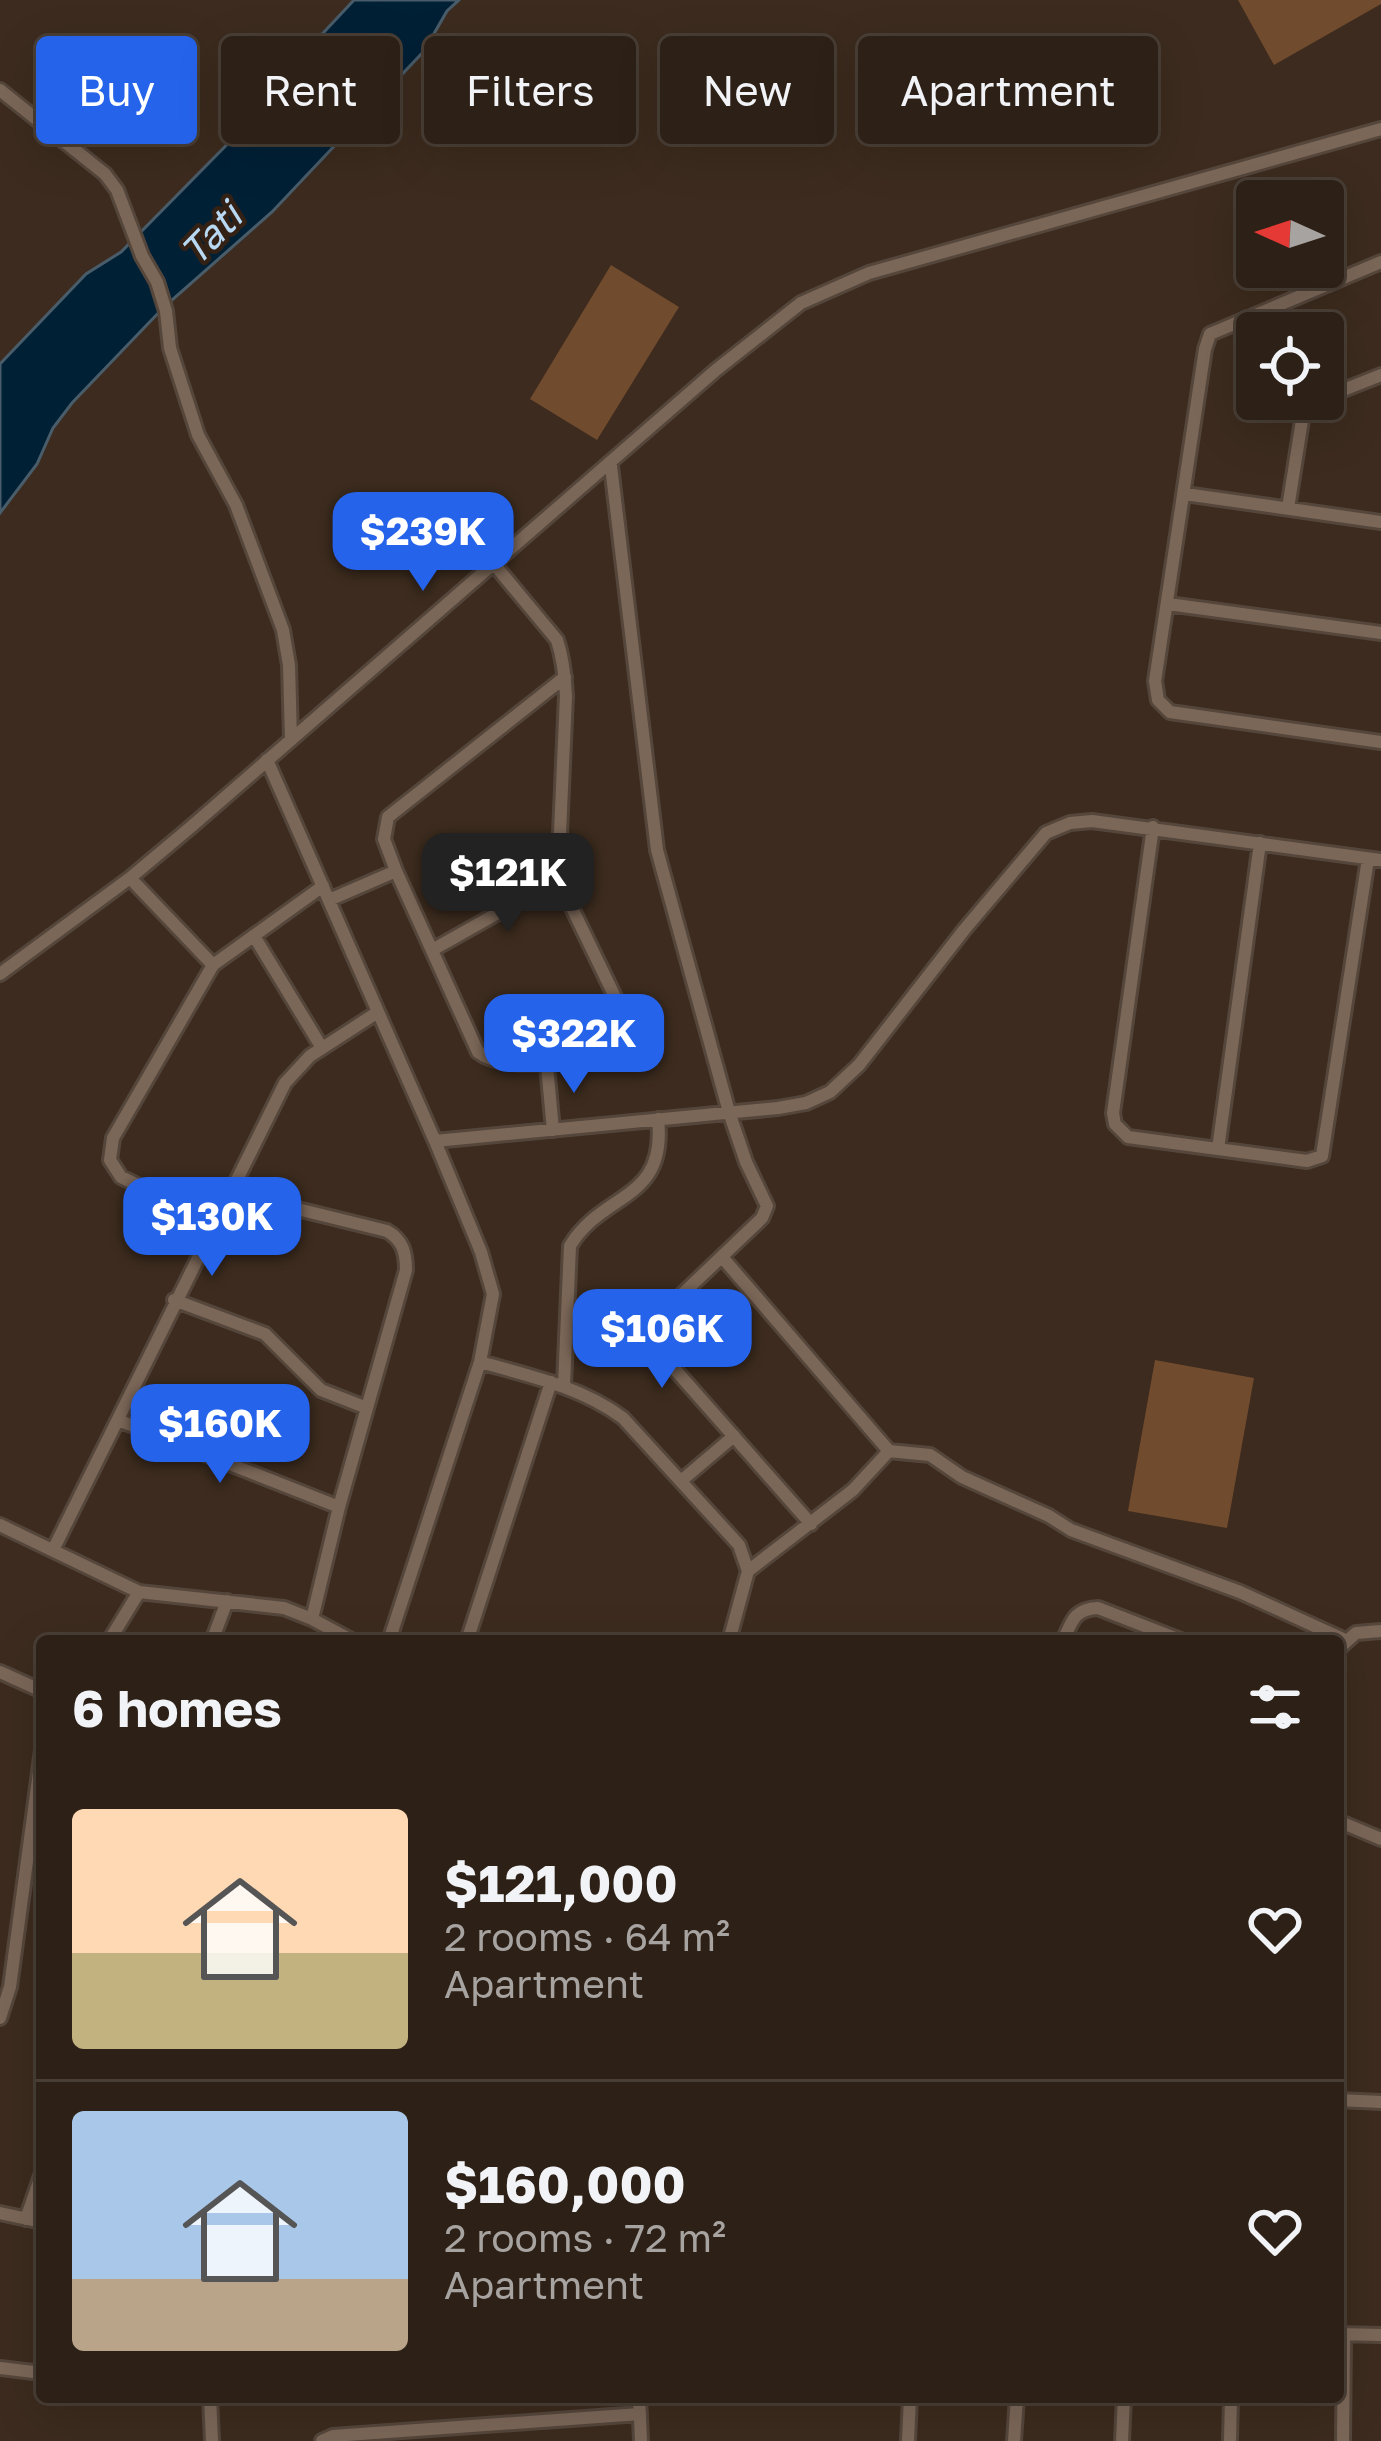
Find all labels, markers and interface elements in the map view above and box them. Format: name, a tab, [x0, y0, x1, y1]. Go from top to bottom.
chip: Buy	[36, 36, 197, 144]
chip: Rent	[221, 36, 400, 144]
chip: Filters	[424, 36, 636, 144]
chip: New	[660, 36, 834, 144]
chip: Apartment	[858, 36, 1158, 144]
north arrow	[1236, 180, 1344, 288]
map controls	[1236, 180, 1344, 420]
water label: Tati	[170, 189, 254, 275]
button: locate	[1236, 312, 1344, 420]
pin: $239K	[339, 492, 507, 594]
text: $239K	[360, 507, 486, 554]
pin: $121K	[424, 833, 592, 935]
text: $121K	[449, 848, 567, 895]
pin: $322K	[490, 994, 658, 1096]
text: $322K	[511, 1009, 637, 1056]
pin: $130K	[128, 1177, 296, 1279]
text: $130K	[150, 1192, 274, 1239]
pin: $106K	[578, 1289, 746, 1391]
text: $106K	[600, 1304, 724, 1351]
pin: $160K	[136, 1384, 304, 1486]
text: $160K	[158, 1399, 282, 1446]
icon: filters	[1242, 1674, 1308, 1740]
text: 6 homes	[72, 1677, 282, 1738]
text: $121,000	[444, 1852, 678, 1913]
icon: home	[168, 1857, 312, 2001]
icon: heart	[1242, 1896, 1308, 1962]
text: 2 rooms · 64 m²	[444, 1913, 730, 1960]
text: Apartment	[444, 1960, 644, 2007]
text: $160,000	[444, 2153, 686, 2214]
icon: home	[168, 2159, 312, 2303]
icon: heart	[1242, 2198, 1308, 2264]
text: 2 rooms · 72 m²	[444, 2214, 726, 2261]
text: Apartment	[444, 2261, 644, 2308]

